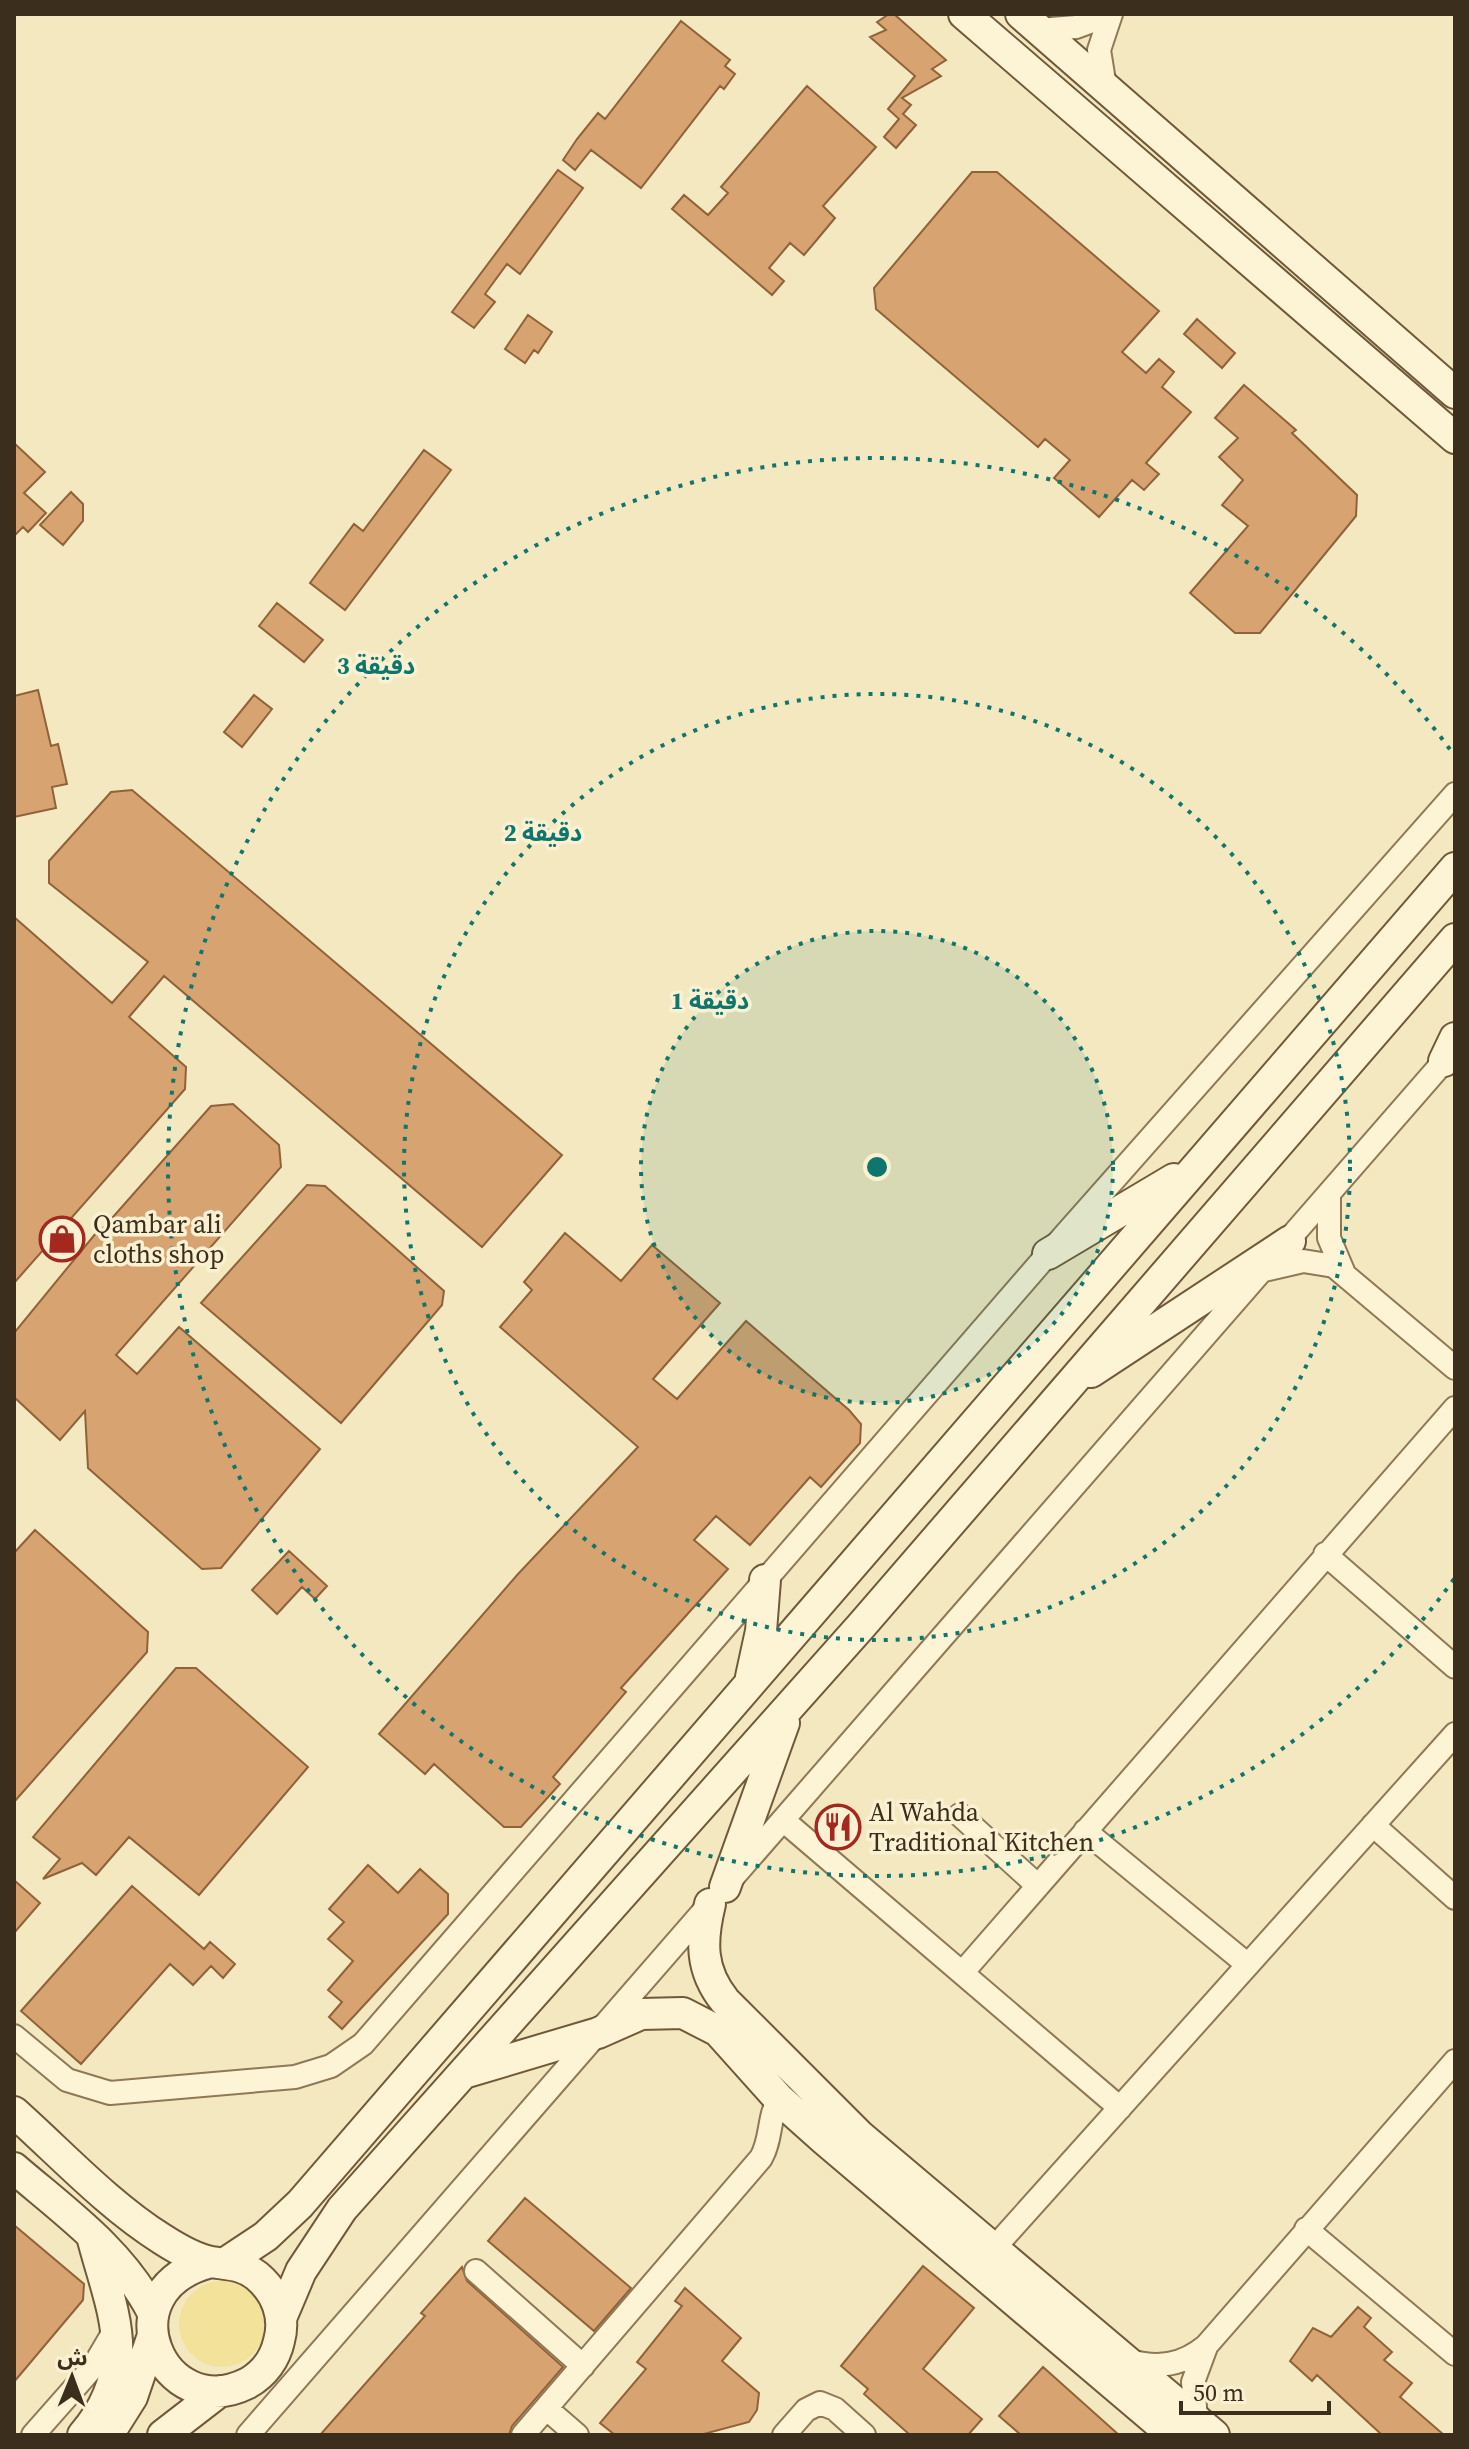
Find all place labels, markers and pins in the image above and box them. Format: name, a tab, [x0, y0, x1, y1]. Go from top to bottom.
centre of rings	[863, 1153, 891, 1181]
place label: Qambar ali cloths shop	[93, 1206, 224, 1272]
shop icon: Qambar ali cloths shop	[38, 1215, 86, 1263]
place label: Al Wahda Traditional Kitchen	[869, 1794, 1094, 1860]
restaurant icon: Al Wahda Traditional Kitchen	[814, 1803, 862, 1851]

